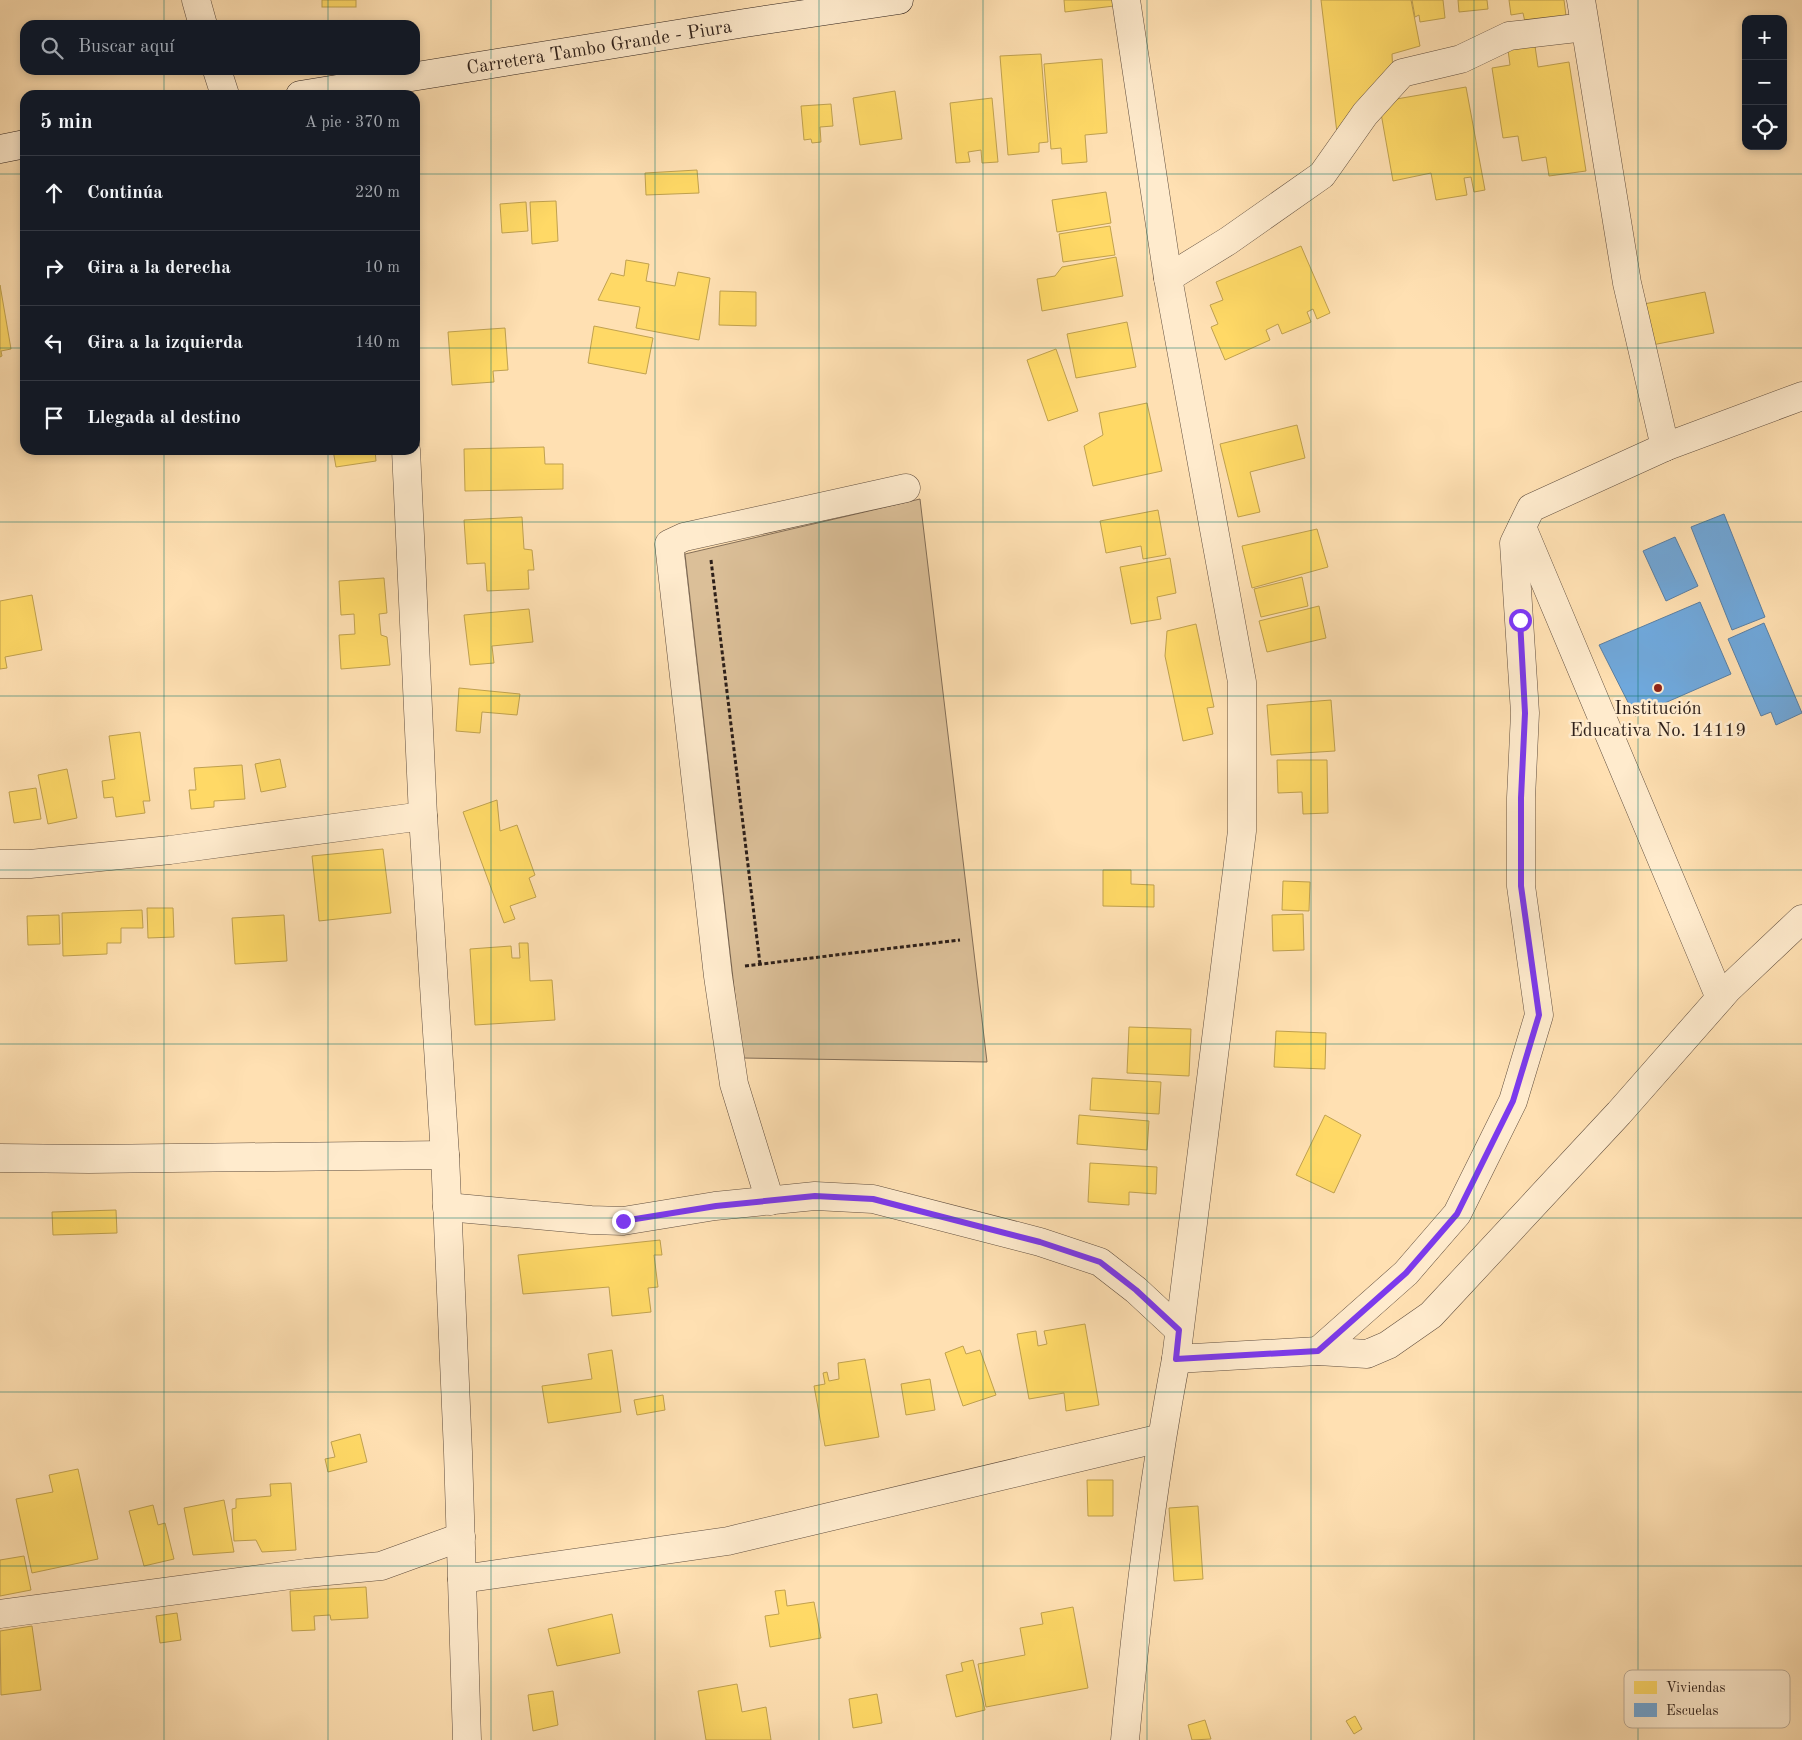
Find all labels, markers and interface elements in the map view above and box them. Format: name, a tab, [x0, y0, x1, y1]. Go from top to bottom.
map controls	[1742, 15, 1787, 150]
button: +	[1742, 15, 1787, 60]
street label: Carretera Tambo Grande - Piura	[465, 18, 734, 79]
search box	[20, 20, 420, 75]
icon: search	[38, 34, 66, 62]
text: Buscar aquí	[78, 38, 174, 57]
button: −	[1742, 60, 1787, 105]
button: locate	[1742, 105, 1787, 150]
text: 5 min	[40, 112, 93, 133]
text: A pie · 370 m	[305, 115, 400, 131]
icon: ahead	[40, 179, 68, 207]
text: Continúa	[87, 184, 163, 203]
text: 220 m	[355, 185, 400, 201]
icon: right	[40, 254, 68, 282]
text: Gira a la derecha	[87, 259, 231, 278]
text: 10 m	[364, 260, 400, 276]
icon: left	[40, 329, 68, 357]
text: Gira a la izquierda	[87, 334, 243, 353]
text: 140 m	[355, 335, 400, 351]
icon: arrive	[40, 404, 68, 432]
text: Llegada al destino	[87, 409, 241, 428]
route start	[1509, 609, 1532, 632]
marker: Institución Educativa No. 14119	[1652, 682, 1664, 694]
place label: Institución Educativa No. 14119	[1570, 700, 1746, 741]
route end	[612, 1210, 635, 1233]
legend	[1624, 1670, 1790, 1728]
text: Viviendas	[1666, 1681, 1725, 1695]
text: Escuelas	[1666, 1704, 1719, 1718]

